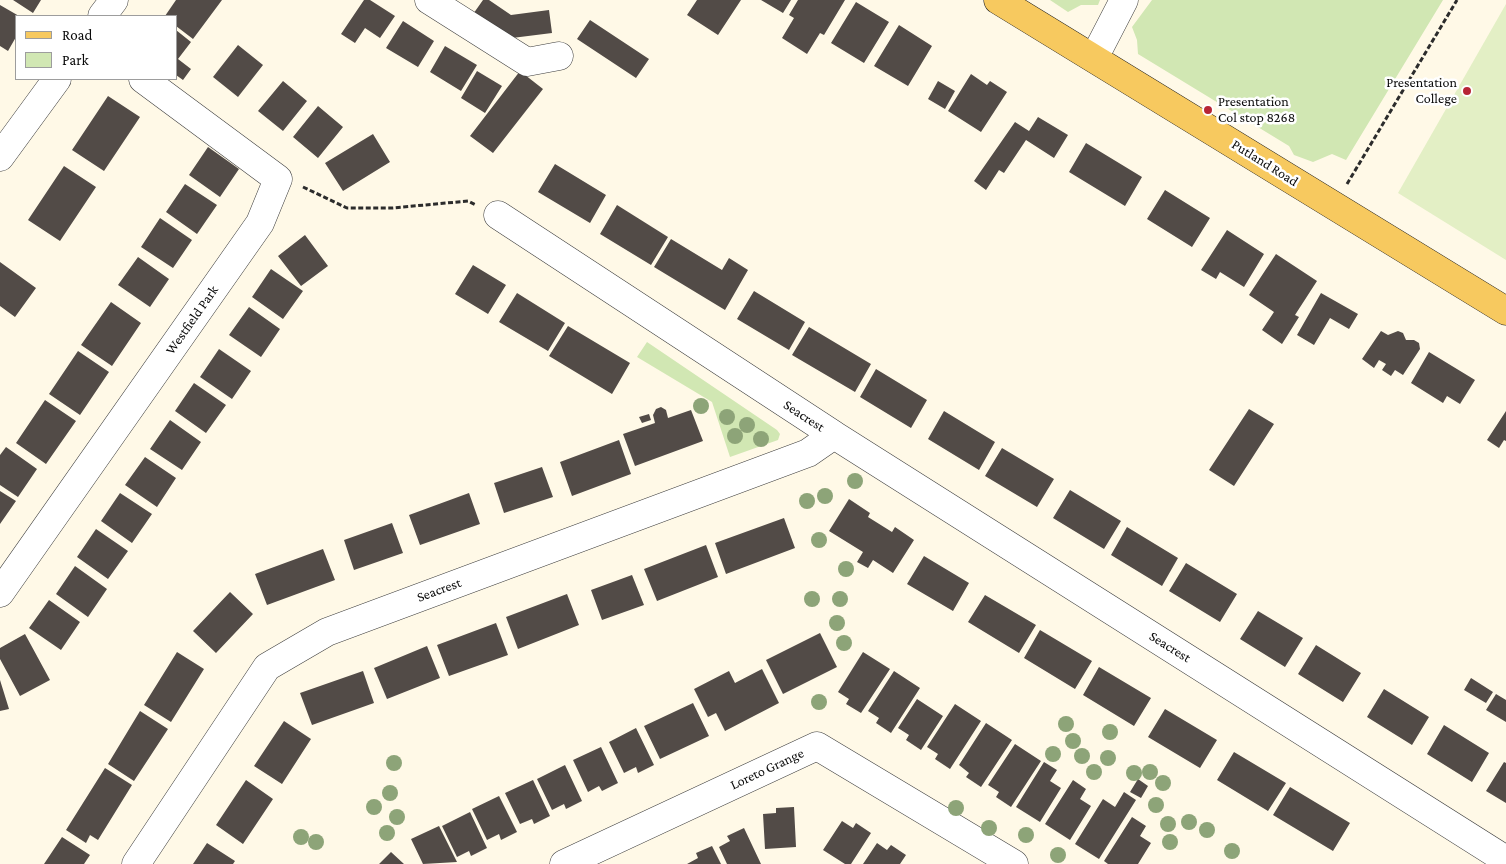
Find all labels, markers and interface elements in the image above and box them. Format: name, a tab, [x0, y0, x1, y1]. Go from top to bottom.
legend	[15, 15, 178, 80]
text: Road	[62, 27, 92, 43]
text: Park	[62, 52, 89, 68]
place label: Presentation College	[1386, 75, 1457, 108]
marker: Presentation College	[1461, 85, 1473, 97]
place label: Presentation Col stop 8268	[1218, 94, 1295, 126]
marker: Presentation Col stop 8268	[1202, 104, 1214, 116]
street label: Putland Road	[1229, 136, 1301, 190]
street label: Westfield Park	[162, 282, 222, 358]
street label: Seacrest	[780, 396, 828, 436]
street label: Seacrest	[415, 574, 463, 606]
street label: Seacrest	[1146, 628, 1194, 666]
street label: Loreto Grange	[728, 745, 806, 793]

